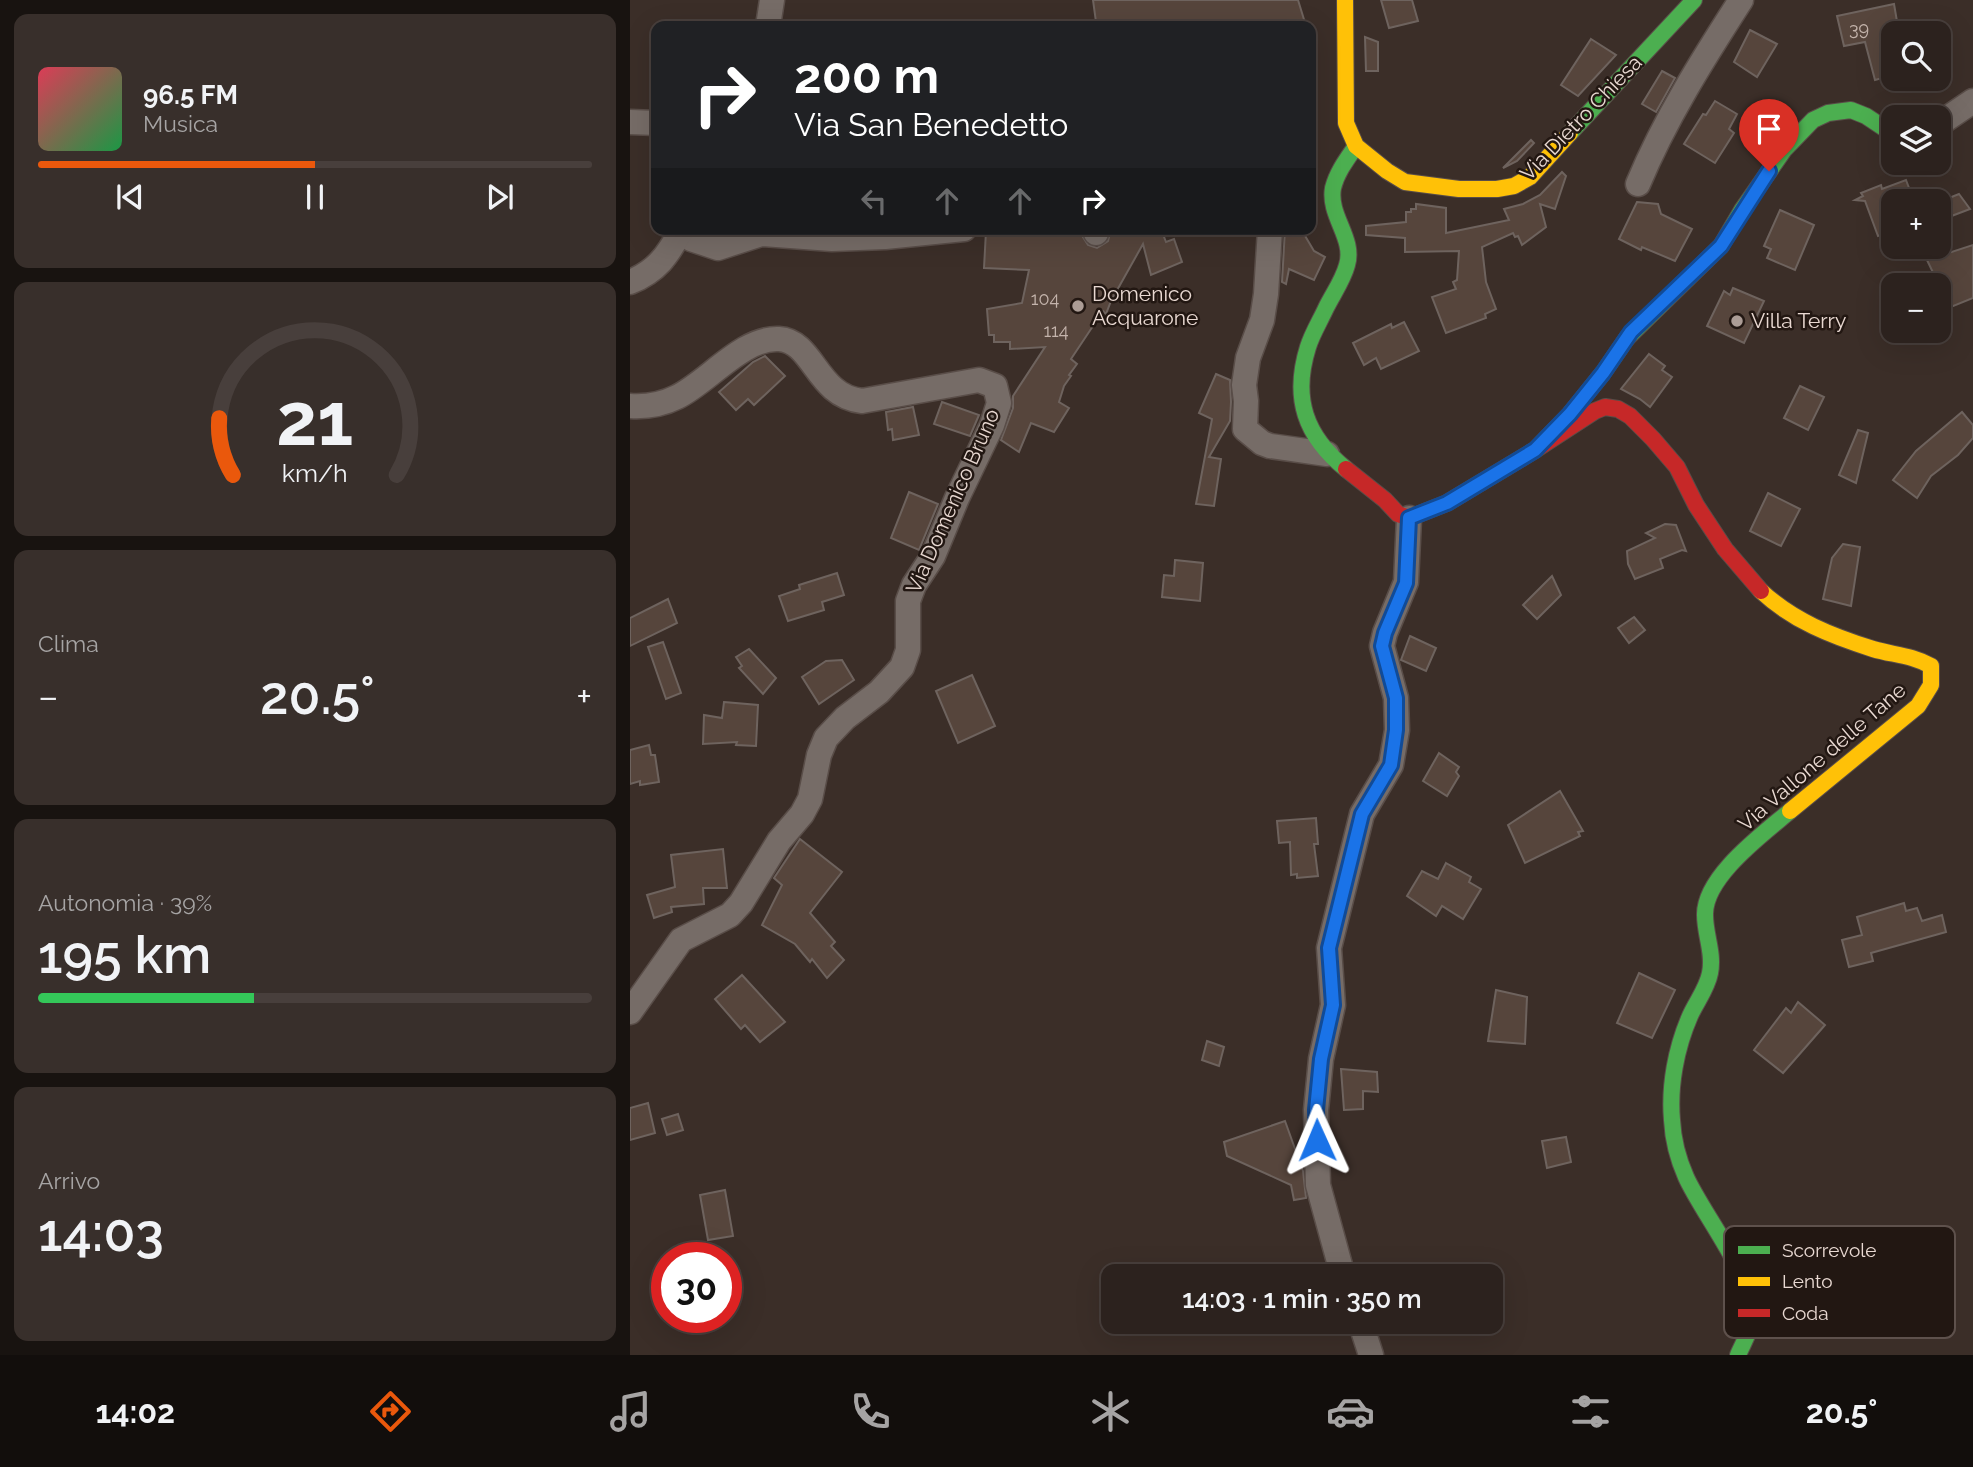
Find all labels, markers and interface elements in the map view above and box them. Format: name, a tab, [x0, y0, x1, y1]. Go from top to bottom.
house number: 39	[1849, 18, 1869, 39]
map controls	[1881, 21, 1951, 343]
button: search	[1881, 21, 1951, 91]
text: 200 m	[794, 47, 939, 104]
icon: right	[679, 49, 770, 140]
street label: Via Dietro Chiesa	[1515, 50, 1647, 186]
text: 96.5 FM	[143, 80, 238, 110]
pin	[1739, 99, 1799, 171]
button: layers	[1881, 105, 1951, 175]
text: Via San Benedetto	[794, 106, 1068, 143]
text: Musica	[143, 110, 218, 137]
icon: arrive	[1750, 110, 1788, 148]
icon: previous	[111, 178, 149, 216]
icon: pause	[296, 178, 334, 216]
icon: next	[481, 178, 519, 216]
icon: left	[855, 182, 893, 220]
icon: ahead	[928, 182, 966, 220]
icon: ahead	[1001, 182, 1039, 220]
icon: right	[1074, 182, 1112, 220]
button: +	[1881, 189, 1951, 259]
button: −	[1881, 273, 1951, 343]
place label: Domenico Acquarone	[1092, 281, 1198, 330]
house number: 104	[1031, 288, 1059, 309]
marker: Domenico Acquarone	[1070, 298, 1086, 314]
place label: Villa Terry	[1751, 308, 1846, 333]
marker: Villa Terry	[1729, 313, 1745, 329]
house number: 114	[1043, 320, 1069, 341]
text: 21	[276, 378, 354, 463]
street label: Via Domenico Bruno	[901, 405, 1005, 597]
text: km/h	[282, 458, 348, 488]
text: Clima	[38, 630, 99, 657]
text: 20.5°	[260, 665, 375, 726]
text: −	[38, 674, 58, 719]
text: +	[576, 674, 592, 719]
street label: Via Vallone delle Tane	[1733, 677, 1911, 836]
text: Autonomia · 39%	[38, 889, 212, 916]
text: 195 km	[38, 924, 211, 985]
position arrow	[1280, 1103, 1354, 1177]
text: Arrivo	[38, 1167, 100, 1194]
text: 14:03	[38, 1202, 164, 1263]
legend	[1724, 1226, 1955, 1338]
text: Scorrevole	[1782, 1239, 1877, 1261]
speed limit sign: 30	[651, 1242, 742, 1333]
text: Lento	[1782, 1270, 1833, 1292]
text: 14:03 · 1 min · 350 m	[1182, 1284, 1422, 1314]
text: Coda	[1782, 1302, 1829, 1324]
icon: directions	[366, 1387, 415, 1436]
icon: music	[606, 1387, 655, 1436]
icon: phone	[846, 1387, 895, 1436]
icon: climate	[1086, 1387, 1135, 1436]
icon: car	[1326, 1387, 1375, 1436]
icon: filters	[1566, 1387, 1615, 1436]
text: 14:02	[95, 1393, 175, 1430]
text: 20.5°	[1806, 1393, 1877, 1430]

